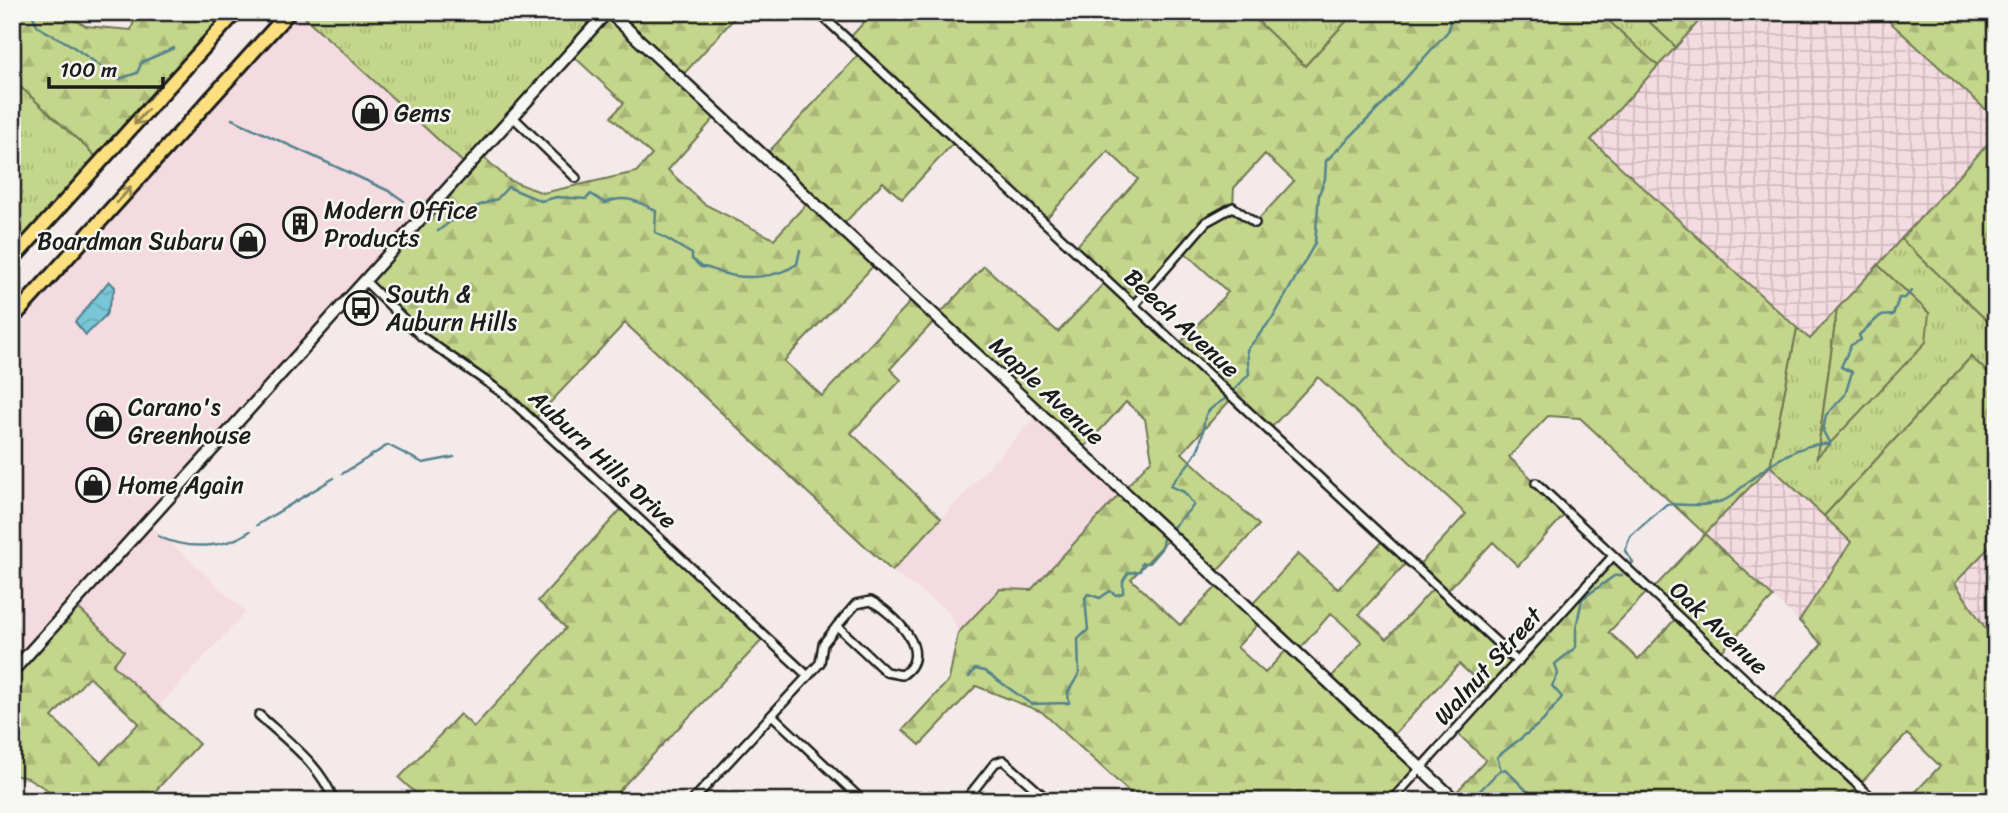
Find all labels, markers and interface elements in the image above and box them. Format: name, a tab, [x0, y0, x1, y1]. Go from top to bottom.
scale bar	[49, 46, 163, 90]
text: 100 m	[60, 51, 117, 89]
place label: Gems	[394, 92, 451, 134]
shop icon: Gems	[351, 94, 389, 132]
one-way arrow	[133, 108, 149, 126]
one-way arrow	[116, 187, 132, 205]
place label: Modern Office Products	[324, 189, 478, 259]
building icon: Modern Office Products	[281, 205, 319, 243]
place label: Boardman Subaru	[37, 220, 224, 262]
shop icon: Boardman Subaru	[229, 222, 267, 260]
street label: Beech Avenue	[1114, 257, 1250, 389]
place label: South & Auburn Hills	[385, 273, 517, 343]
bus stop icon: South & Auburn Hills	[342, 289, 380, 327]
street label: Maple Avenue	[979, 326, 1115, 456]
street label: Auburn Hills Drive	[518, 378, 687, 540]
place label: Carano's Greenhouse	[128, 386, 251, 456]
shop icon: Carano's Greenhouse	[85, 402, 123, 440]
place label: Home Again	[118, 464, 244, 506]
shop icon: Home Again	[74, 466, 112, 504]
street label: Oak Avenue	[1659, 570, 1779, 686]
street label: Walnut Street	[1423, 596, 1554, 735]

